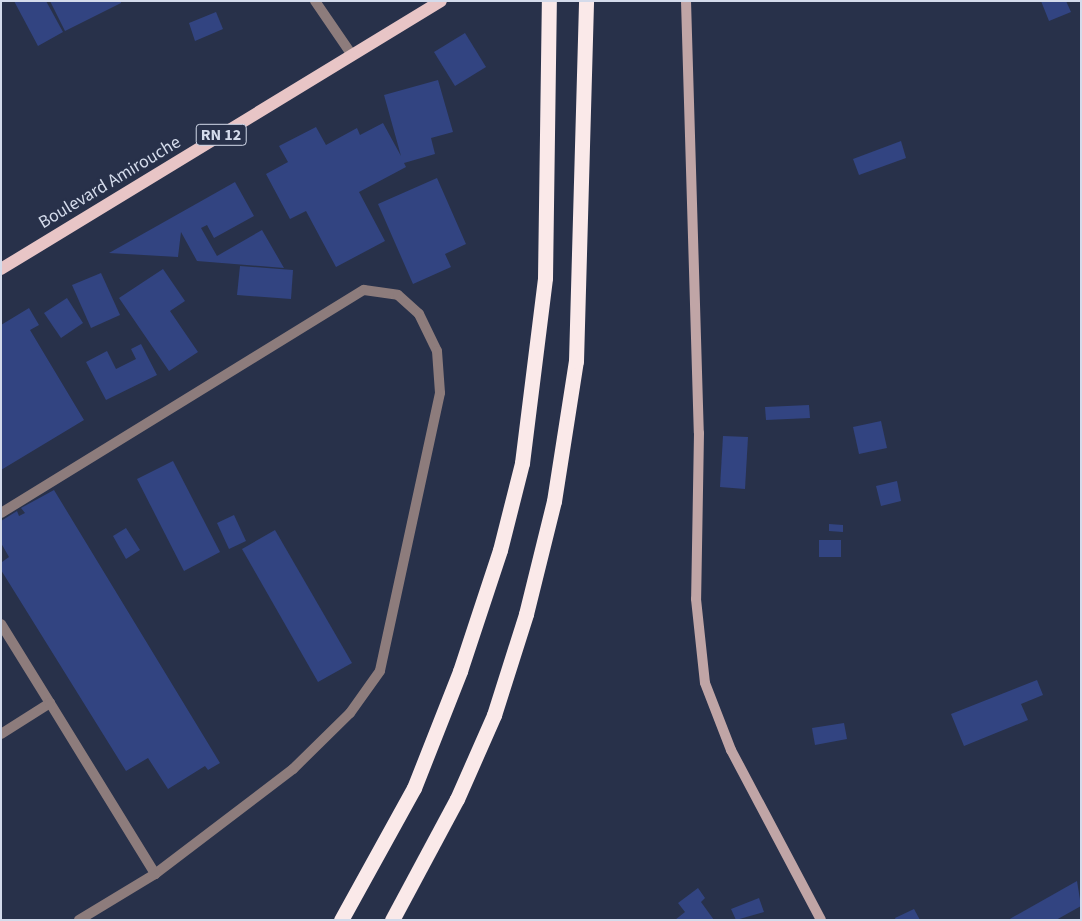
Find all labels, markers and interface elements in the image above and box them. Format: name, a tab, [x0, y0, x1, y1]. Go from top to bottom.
road number: RN 12	[195, 122, 247, 148]
street label: Boulevard Amirouche	[35, 132, 185, 234]

